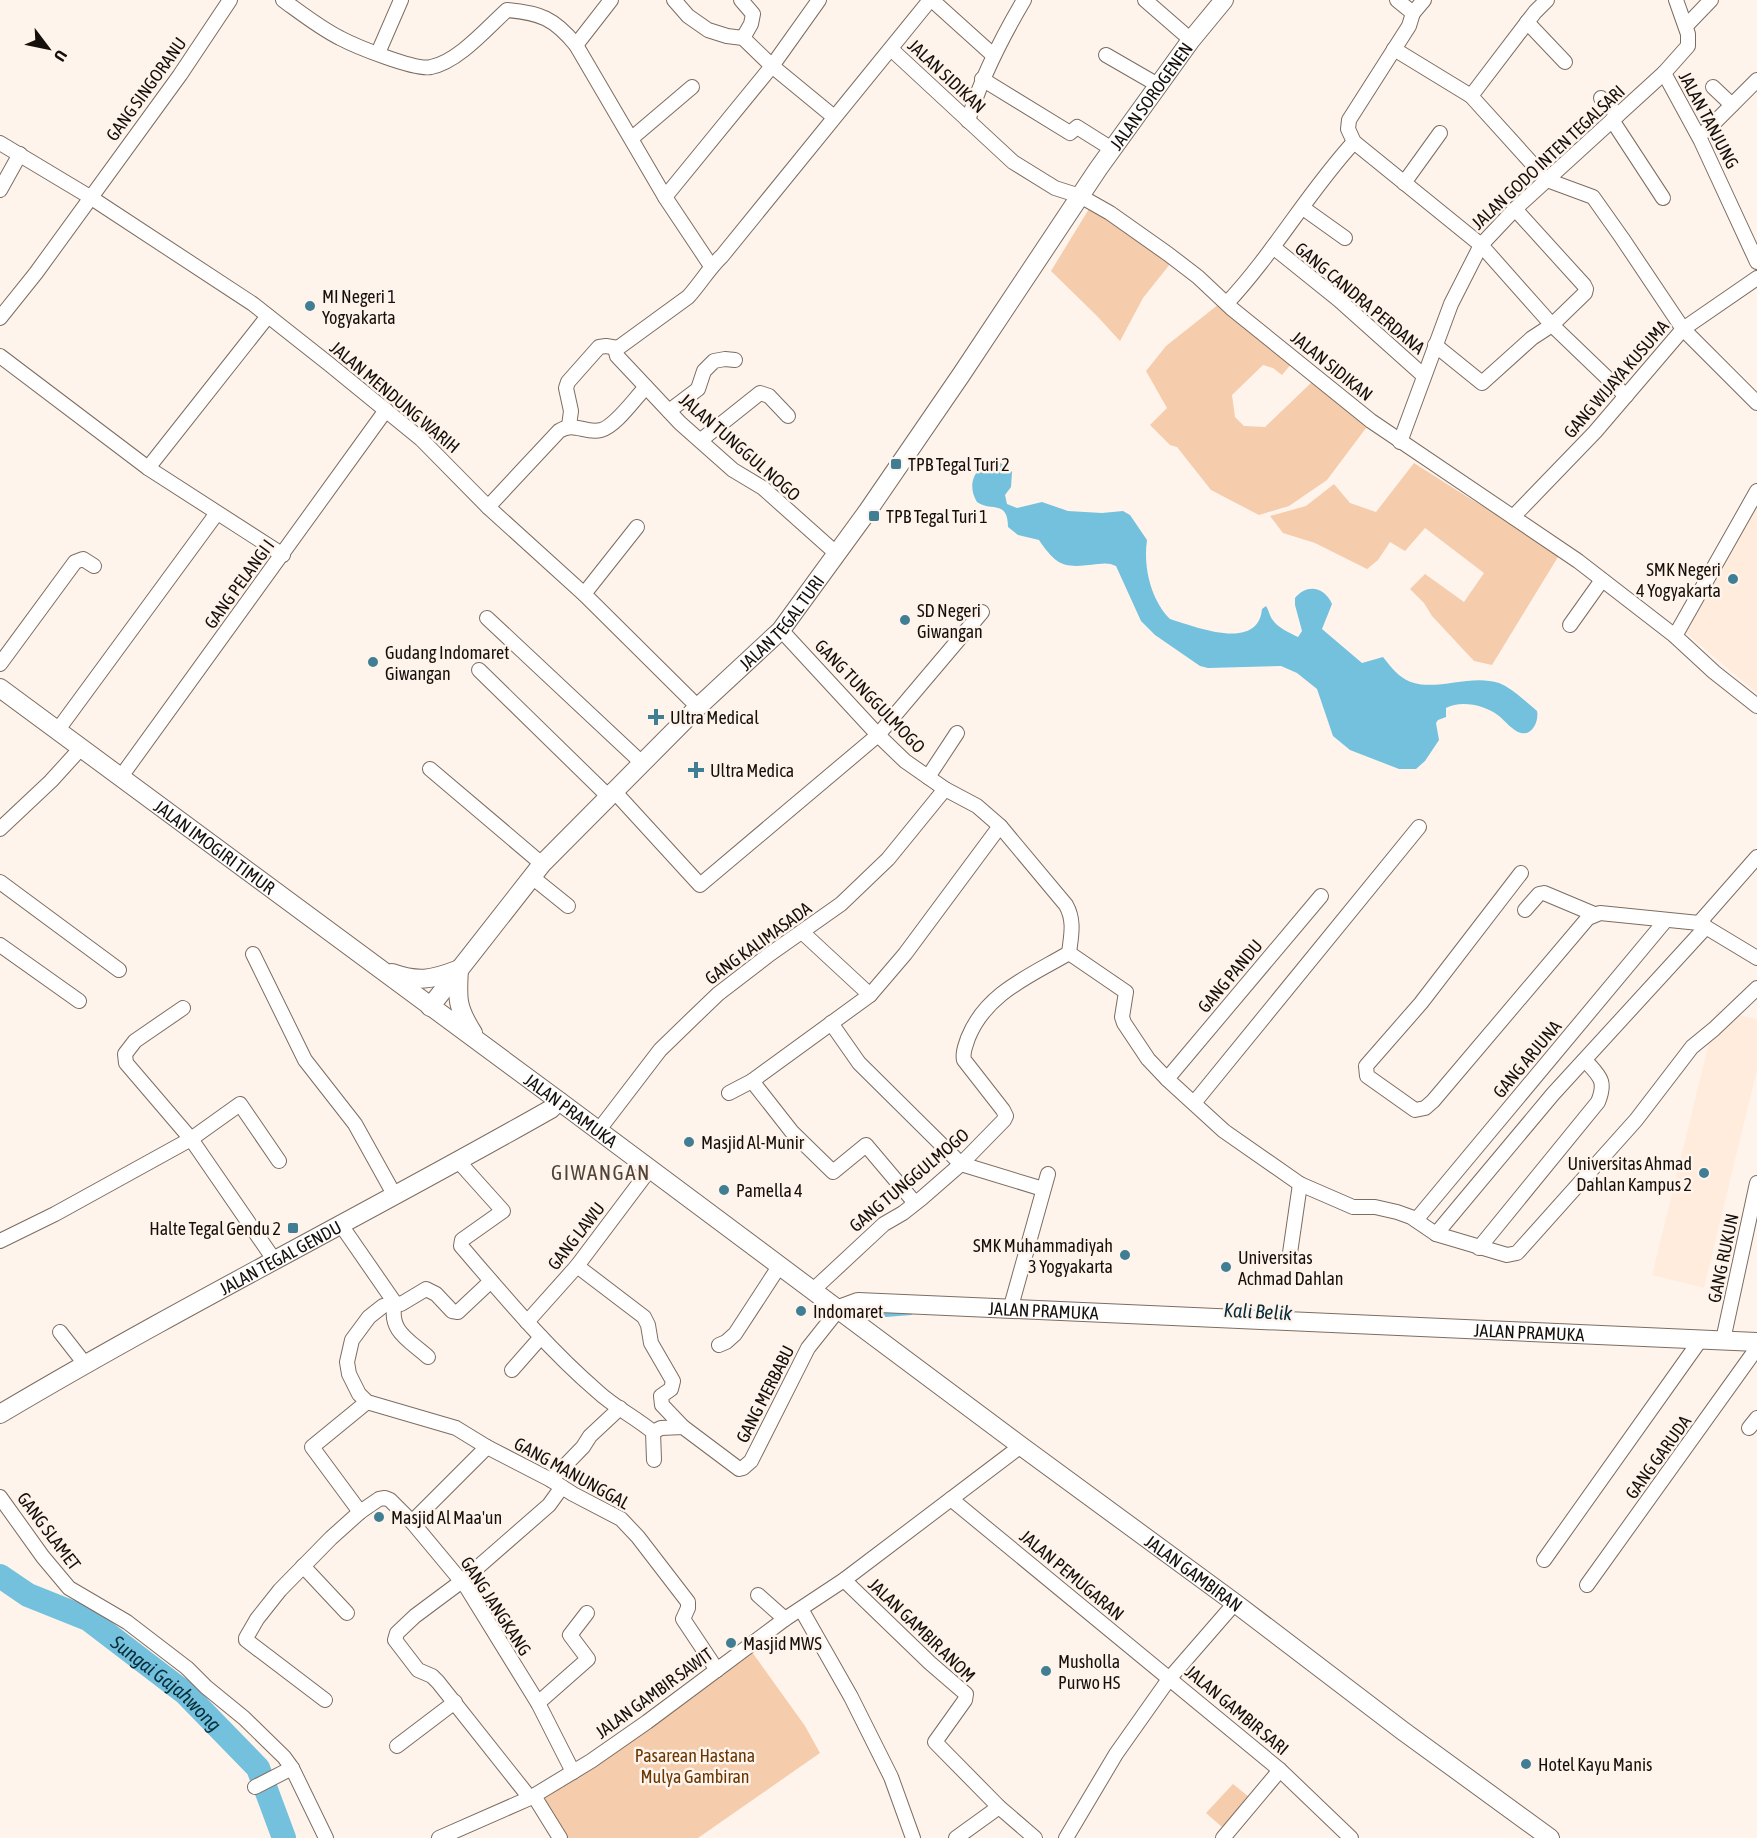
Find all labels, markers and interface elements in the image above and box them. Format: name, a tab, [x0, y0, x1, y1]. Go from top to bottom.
north arrow	[18, 18, 78, 78]
street label: GANG SINGORANU	[101, 33, 191, 145]
street label: JALAN SIDIKAN	[904, 35, 990, 117]
street label: JALAN SOROGENEN	[1105, 38, 1196, 153]
text: U	[51, 47, 71, 65]
street label: JALAN TANJUNG	[1675, 68, 1743, 172]
street label: JALAN GODO INTEN TEGALSARI	[1467, 81, 1629, 233]
street label: GANG CANDRA PERDANA	[1291, 238, 1429, 358]
place label: MI Negeri 1 Yogyakarta	[322, 286, 396, 328]
marker: MI Negeri 1 Yogyakarta	[303, 299, 317, 313]
street label: GANG WIJAYA KUSUMA	[1559, 316, 1673, 442]
street label: JALAN SIDIKAN	[1287, 327, 1377, 405]
street label: JALAN MENDUNG WARIH	[326, 337, 464, 457]
street label: JALAN TUNGGUL NOGO	[675, 389, 805, 505]
place label: TPB Tegal Turi 2	[908, 454, 1010, 475]
marker: TPB Tegal Turi 2	[889, 457, 903, 471]
place label: TPB Tegal Turi 1	[886, 506, 988, 527]
marker: TPB Tegal Turi 1	[867, 509, 881, 523]
street label: GANG PELANGI I	[200, 535, 278, 633]
place label: SMK Negeri 4 Yogyakarta	[1636, 559, 1721, 601]
street label: JALAN TEGAL TURI	[735, 571, 828, 674]
marker: SMK Negeri 4 Yogyakarta	[1726, 572, 1740, 586]
place label: SD Negeri Giwangan	[917, 600, 983, 642]
marker: SD Negeri Giwangan	[898, 613, 912, 627]
street label: GANG TUNGGULMOGO	[811, 635, 929, 757]
place label: Gudang Indomaret Giwangan	[385, 642, 509, 684]
marker: Gudang Indomaret Giwangan	[366, 655, 380, 669]
place label: Ultra Medical	[670, 707, 759, 728]
marker: Ultra Medical	[647, 708, 665, 726]
place label: Ultra Medica	[710, 760, 794, 781]
marker: Ultra Medica	[687, 761, 705, 779]
street label: JALAN IMOGIRI TIMUR	[150, 795, 279, 898]
street label: GANG KALIMASADA	[701, 897, 815, 989]
street label: GANG PANDU	[1193, 935, 1267, 1017]
street label: GANG ARJUNA	[1489, 1016, 1566, 1102]
street label: JALAN PRAMUKA	[520, 1069, 622, 1152]
street label: GANG TUNGGULMOGO	[845, 1124, 973, 1236]
place label: Masjid Al-Munir	[701, 1132, 805, 1153]
marker: Masjid Al-Munir	[682, 1135, 696, 1149]
place label: Universitas Ahmad Dahlan Kampus 2	[1568, 1153, 1692, 1195]
district label: GIWANGAN	[551, 1160, 651, 1184]
marker: Universitas Ahmad Dahlan Kampus 2	[1697, 1166, 1711, 1180]
place label: Pamella 4	[736, 1180, 803, 1201]
marker: Pamella 4	[717, 1183, 731, 1197]
street label: GANG LAWU	[543, 1198, 609, 1274]
street label: GANG RUKUN	[1703, 1211, 1743, 1305]
street label: JALAN TEGAL GENDU	[216, 1216, 345, 1299]
place label: Halte Tegal Gendu 2	[149, 1218, 281, 1239]
marker: Halte Tegal Gendu 2	[286, 1221, 300, 1235]
place label: SMK Muhammadiyah 3 Yogyakarta	[973, 1235, 1113, 1277]
place label: Universitas Achmad Dahlan	[1238, 1247, 1344, 1289]
marker: SMK Muhammadiyah 3 Yogyakarta	[1118, 1248, 1132, 1262]
marker: Universitas Achmad Dahlan	[1219, 1260, 1233, 1274]
street label: JALAN PRAMUKA	[988, 1297, 1099, 1323]
water label: Kali Belik	[1223, 1298, 1293, 1324]
place label: Indomaret	[813, 1301, 883, 1322]
marker: Indomaret	[794, 1304, 808, 1318]
street label: JALAN PRAMUKA	[1473, 1319, 1585, 1345]
street label: GANG MERBABU	[732, 1342, 798, 1446]
street label: GANG GARUDA	[1621, 1411, 1695, 1503]
street label: GANG MANUNGGAL	[511, 1433, 633, 1513]
street label: GANG SLAMET	[13, 1488, 85, 1574]
place label: Masjid Al Maa'un	[391, 1507, 502, 1528]
marker: Masjid Al Maa'un	[372, 1510, 386, 1524]
street label: JALAN PEMUGARAN	[1016, 1525, 1128, 1625]
street label: JALAN GAMBIRAN	[1141, 1530, 1247, 1615]
street label: GANG JANGKANG	[456, 1553, 536, 1659]
street label: JALAN GAMBIR ANOM	[864, 1574, 980, 1686]
water label: Sungai Gajahwong	[106, 1629, 227, 1736]
place label: Masjid MWS	[743, 1633, 822, 1654]
marker: Masjid MWS	[724, 1636, 738, 1650]
street label: JALAN GAMBIR SAWIT	[591, 1643, 717, 1743]
place label: Musholla Purwo HS	[1058, 1651, 1121, 1693]
street label: JALAN GAMBIR SARI	[1181, 1661, 1293, 1759]
marker: Musholla Purwo HS	[1039, 1664, 1053, 1678]
park label: Pasarean Hastana Mulya Gambiran	[635, 1745, 755, 1787]
place label: Hotel Kayu Manis	[1538, 1754, 1652, 1775]
marker: Hotel Kayu Manis	[1519, 1757, 1533, 1771]

